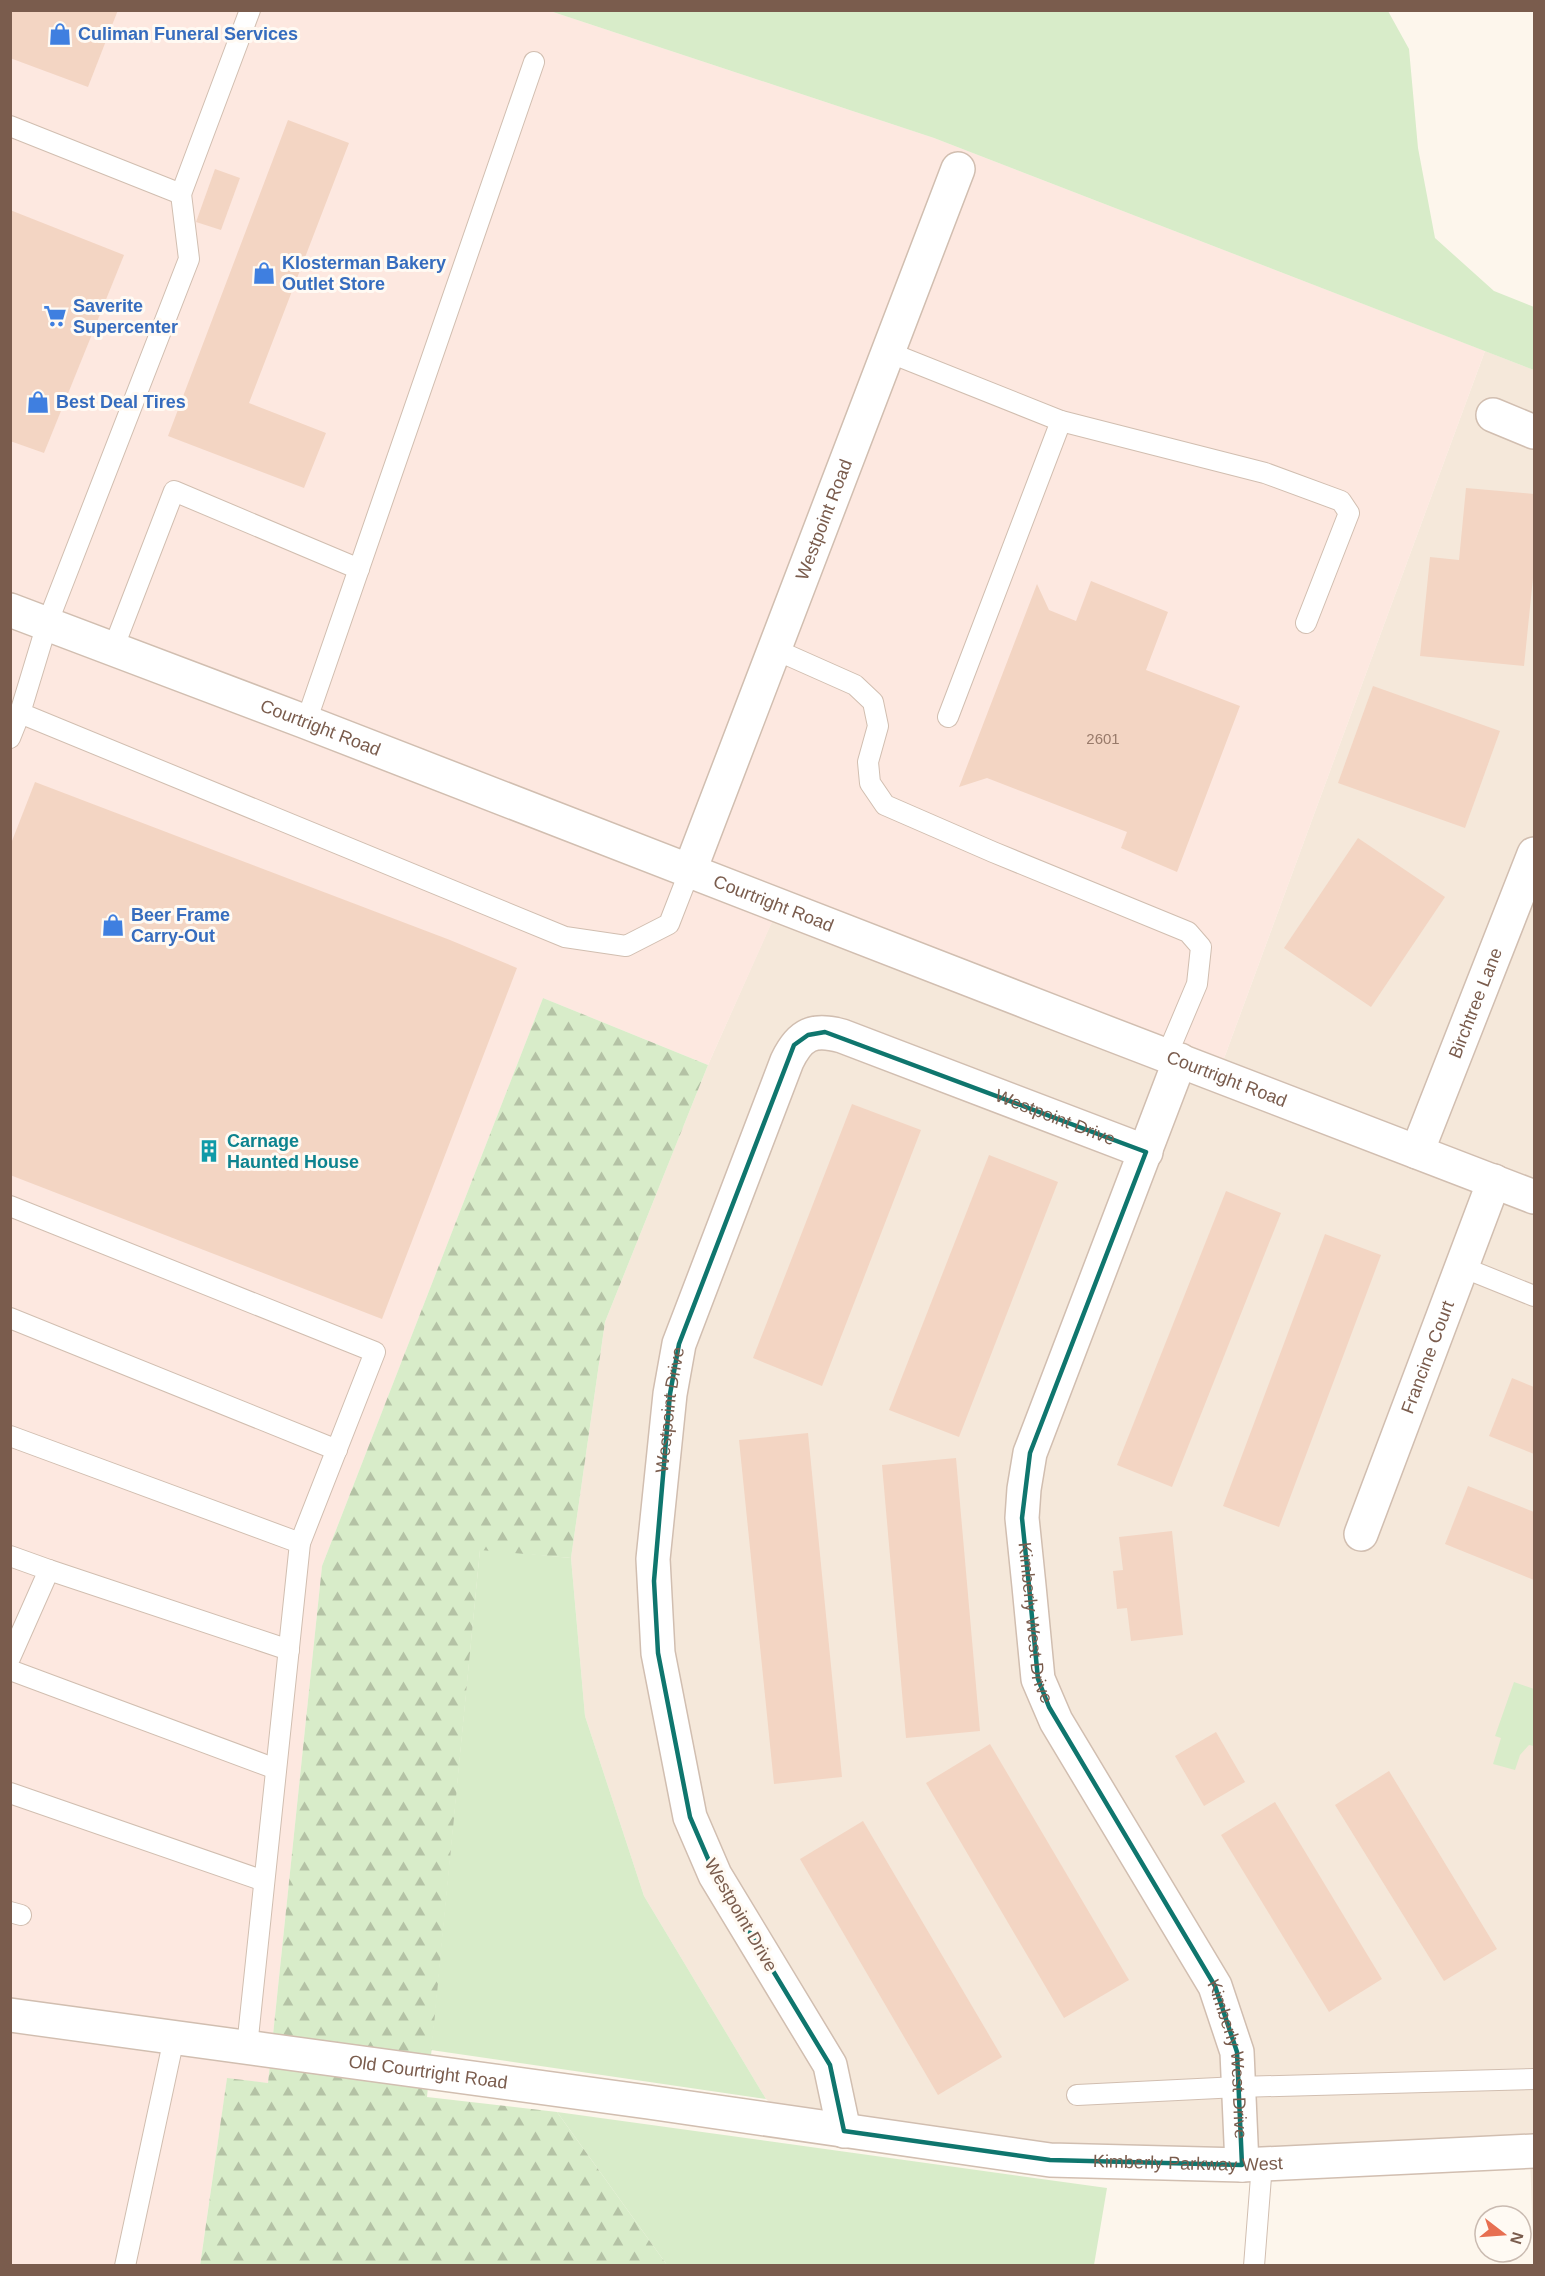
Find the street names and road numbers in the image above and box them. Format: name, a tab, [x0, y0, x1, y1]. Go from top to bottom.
street label: Westpoint Road	[792, 456, 856, 583]
street label: Courtright Road	[258, 696, 383, 760]
street label: Courtright Road	[711, 871, 836, 936]
street label: Birchtree Lane	[1445, 945, 1506, 1061]
street label: Courtright Road	[1164, 1047, 1290, 1111]
street label: Westpoint Drive	[992, 1085, 1118, 1149]
street label: Francine Court	[1397, 1298, 1458, 1416]
street label: Westpoint Drive	[652, 1345, 688, 1474]
street label: Kimberly West Drive	[1015, 1541, 1057, 1706]
street label: Westpoint Drive	[701, 1855, 781, 1975]
street label: Kimberly West Drive	[1203, 1976, 1251, 2139]
street label: Old Courtright Road	[347, 2051, 509, 2093]
street label: Kimberly Parkway West	[1093, 2151, 1283, 2175]

